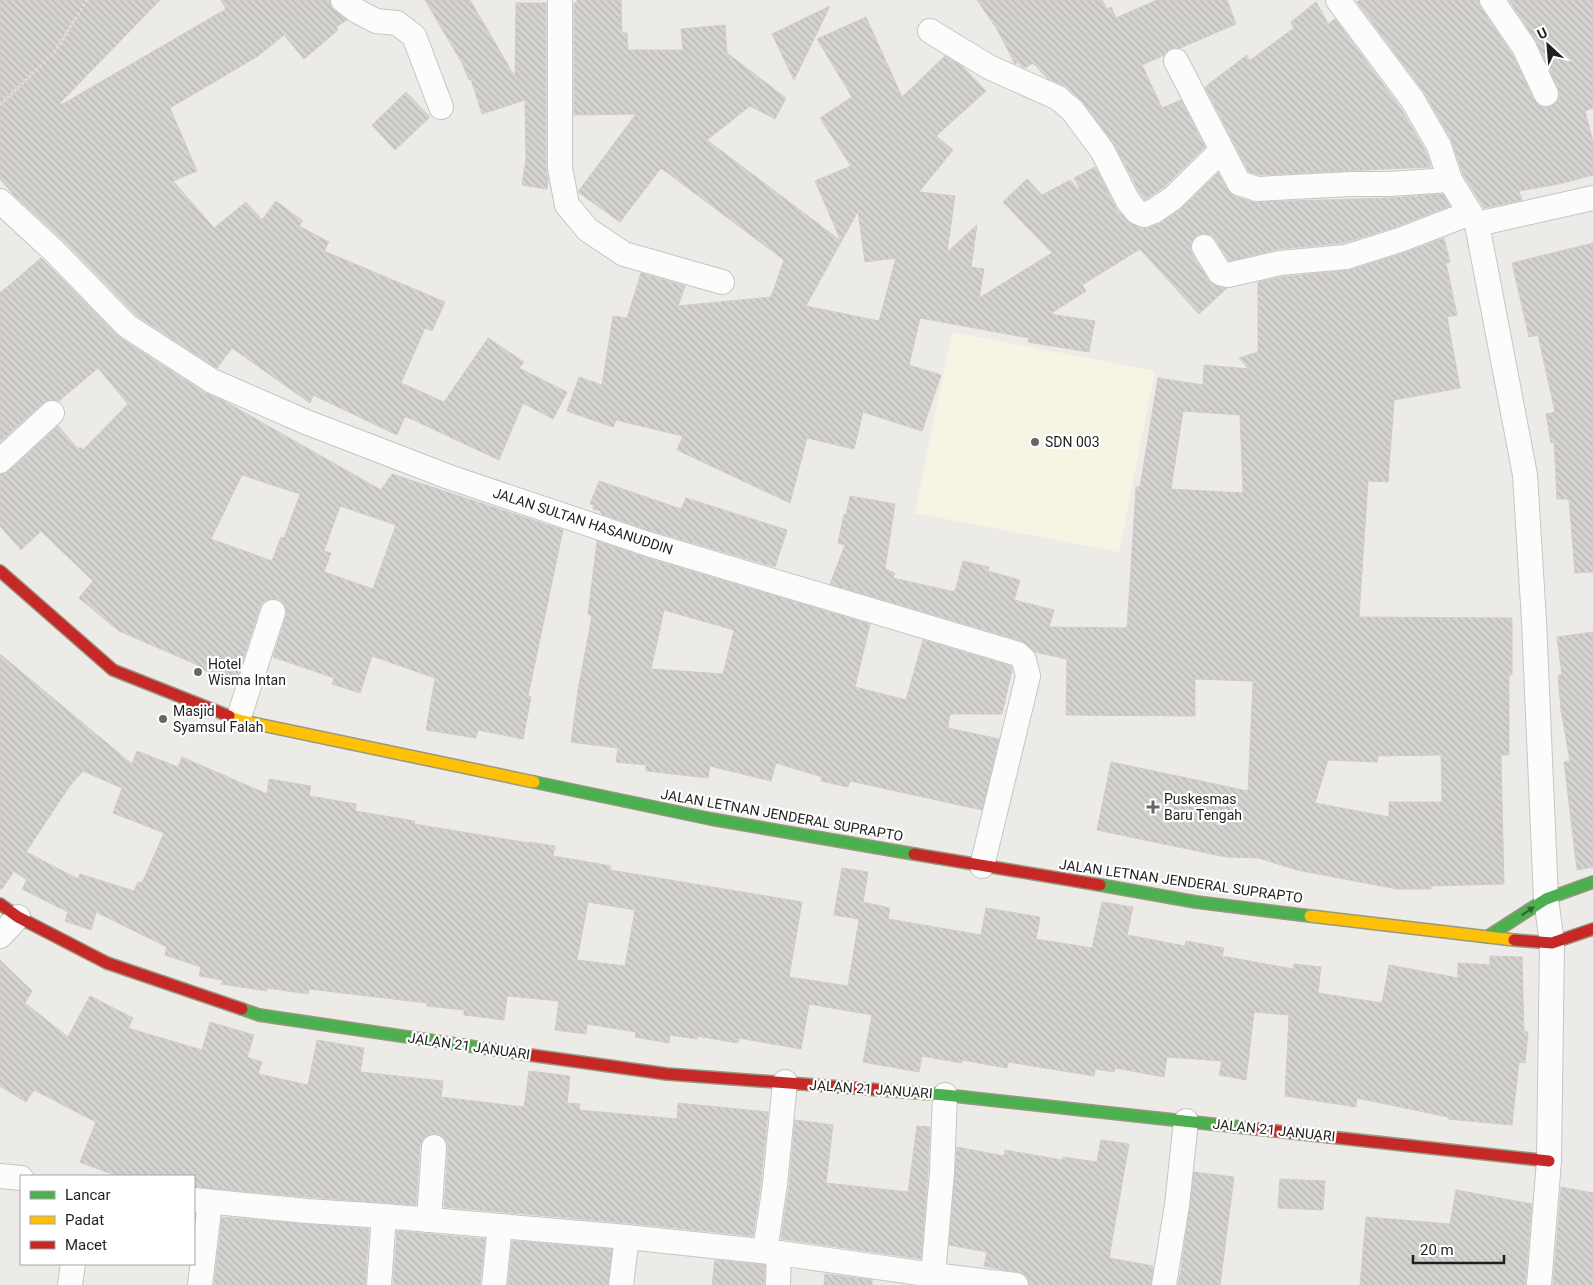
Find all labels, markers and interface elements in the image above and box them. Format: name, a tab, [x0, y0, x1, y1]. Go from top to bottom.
north arrow	[1523, 20, 1573, 70]
text: U	[1535, 24, 1550, 43]
place label: SDN 003	[1045, 434, 1100, 450]
marker: SDN 003	[1029, 436, 1041, 448]
street label: JALAN SULTAN HASANUDDIN	[491, 484, 675, 558]
place label: Hotel Wisma Intan	[208, 656, 286, 688]
marker: Hotel Wisma Intan	[192, 666, 204, 678]
place label: Masjid Syamsul Falah	[173, 703, 263, 735]
marker: Masjid Syamsul Falah	[157, 713, 169, 725]
street label: JALAN LETNAN JENDERAL SUPRAPTO	[660, 786, 904, 844]
place label: Puskesmas Baru Tengah	[1164, 791, 1242, 823]
marker: Puskesmas Baru Tengah	[1146, 800, 1160, 814]
street label: JALAN LETNAN JENDERAL SUPRAPTO	[1058, 856, 1304, 906]
one-way arrow	[1521, 906, 1534, 916]
street label: JALAN 21 JANUARI	[407, 1029, 531, 1063]
street label: JALAN 21 JANUARI	[809, 1077, 933, 1101]
street label: JALAN 21 JANUARI	[1212, 1116, 1336, 1144]
legend	[20, 1175, 195, 1265]
text: Lancar	[65, 1186, 111, 1204]
text: Padat	[65, 1211, 104, 1229]
scale bar	[1413, 1232, 1504, 1264]
text: Macet	[65, 1236, 107, 1254]
text: 20 m	[1420, 1241, 1454, 1259]

